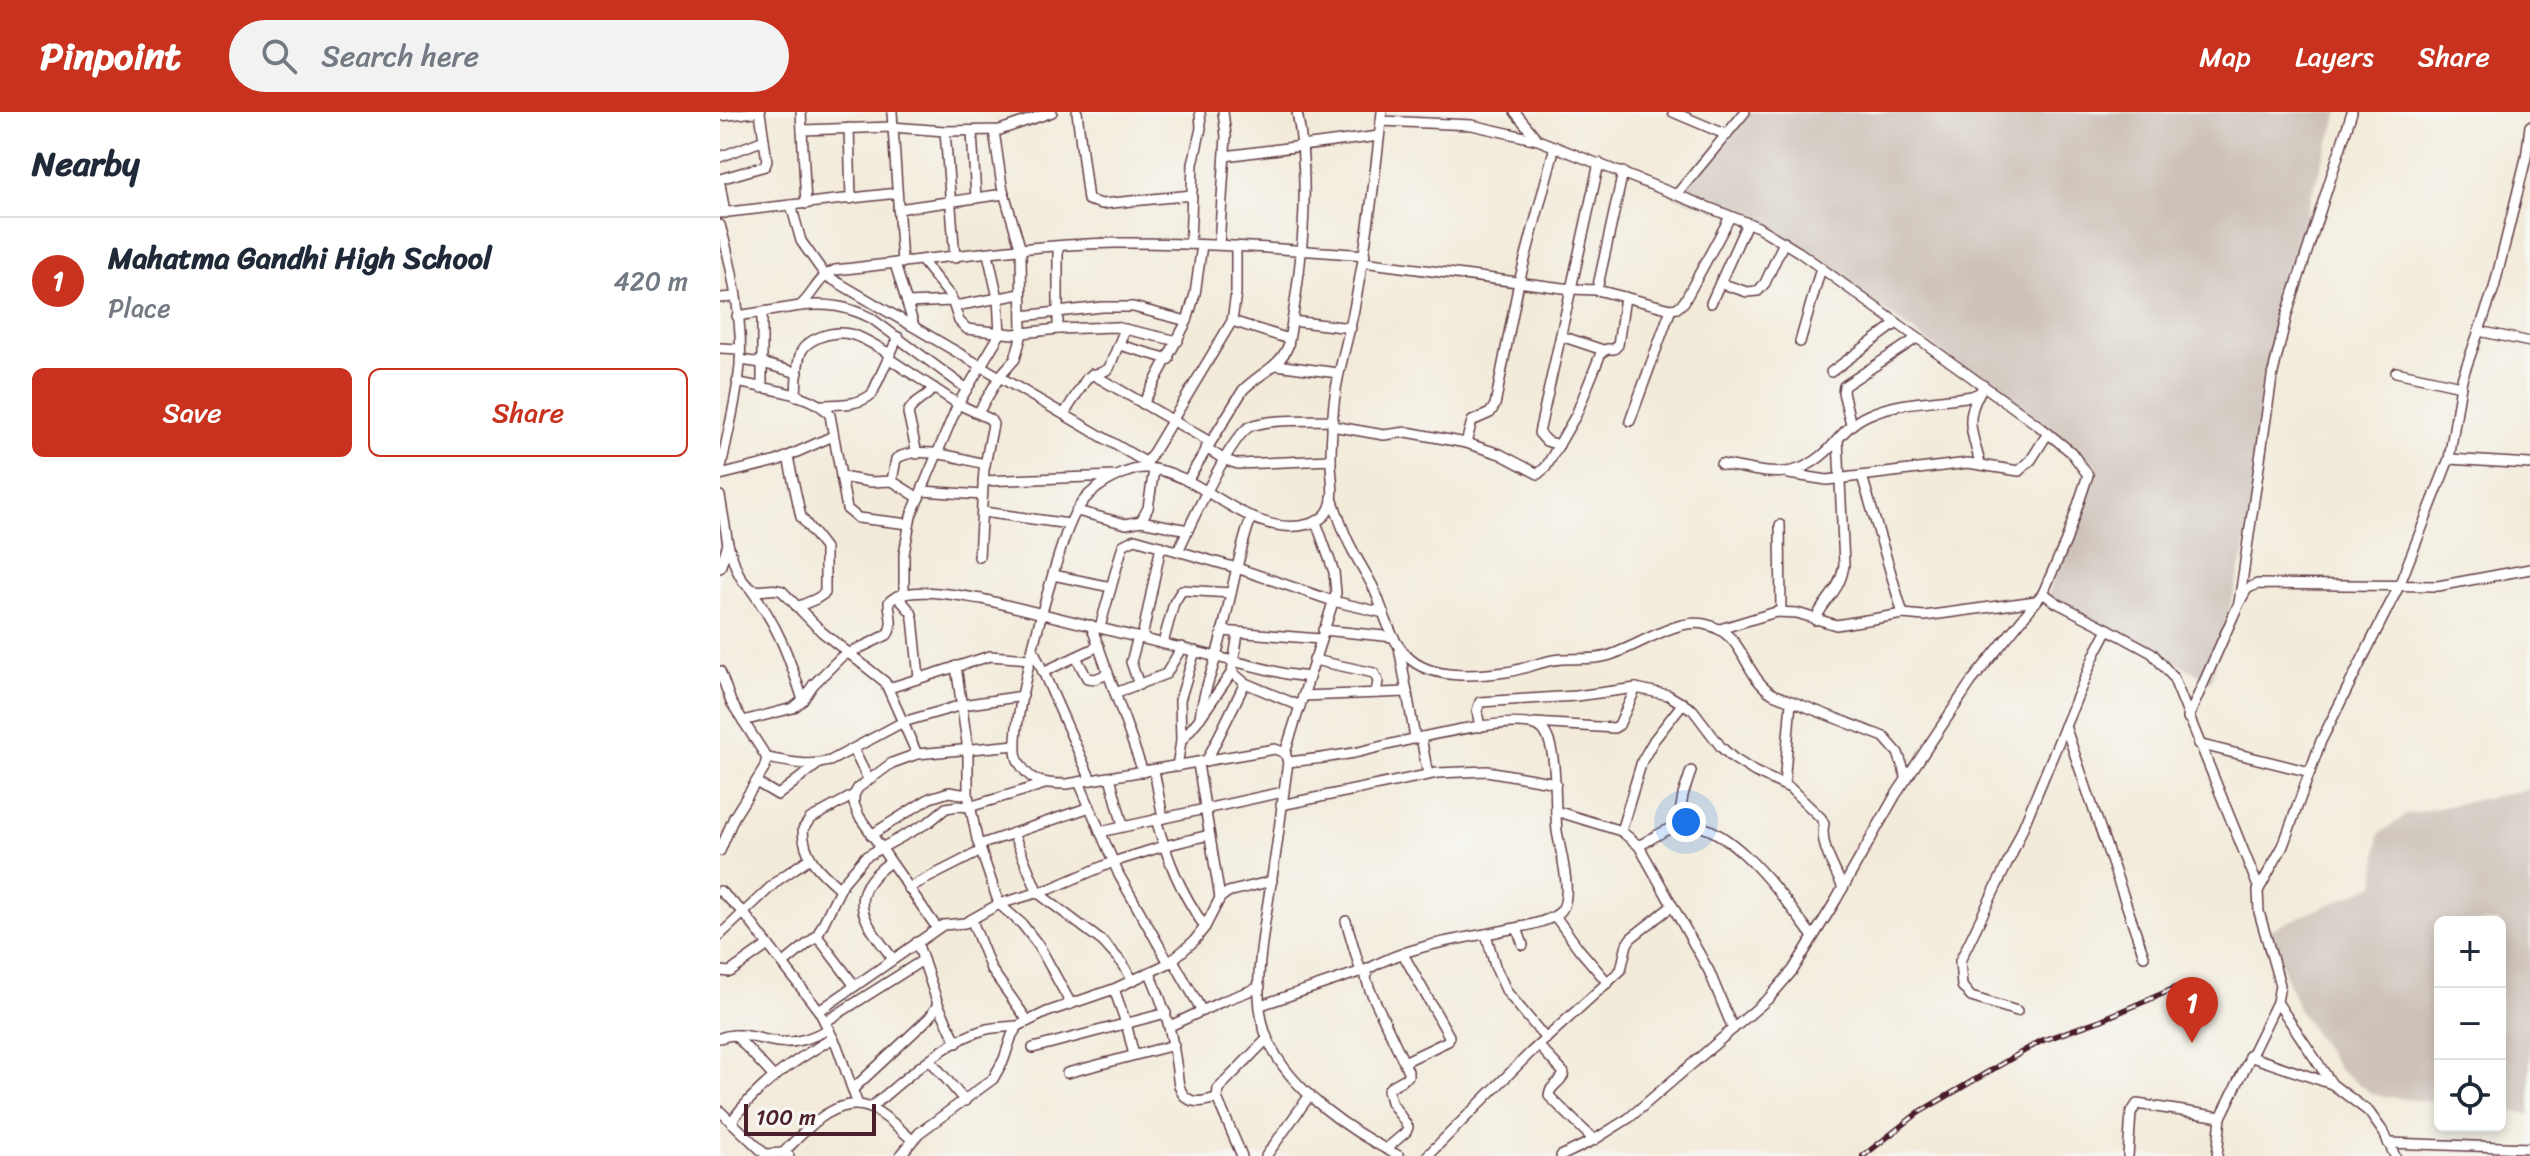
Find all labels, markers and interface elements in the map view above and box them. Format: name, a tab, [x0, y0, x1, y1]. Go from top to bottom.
search box	[229, 20, 789, 92]
text: Pinpoint	[40, 23, 181, 90]
text: Search here	[321, 29, 479, 83]
text: Map	[2199, 32, 2251, 81]
text: Layers	[2295, 32, 2374, 81]
text: Share	[2418, 32, 2490, 81]
icon: search	[257, 34, 301, 78]
text: Nearby	[32, 134, 140, 194]
text: Mahatma Gandhi High School	[108, 231, 492, 285]
text: 1	[52, 258, 64, 304]
text: 420 m	[614, 258, 688, 304]
text: Place	[108, 285, 171, 331]
button: Save	[32, 368, 352, 457]
button: Share	[368, 368, 688, 457]
your location	[1666, 802, 1706, 842]
map controls	[2434, 916, 2506, 1132]
button: +	[2434, 916, 2506, 988]
pin: 1	[2166, 977, 2218, 1043]
button: −	[2434, 988, 2506, 1060]
button: locate	[2434, 1060, 2506, 1132]
text: 100 m	[756, 1098, 816, 1137]
scale bar	[744, 1100, 876, 1136]

